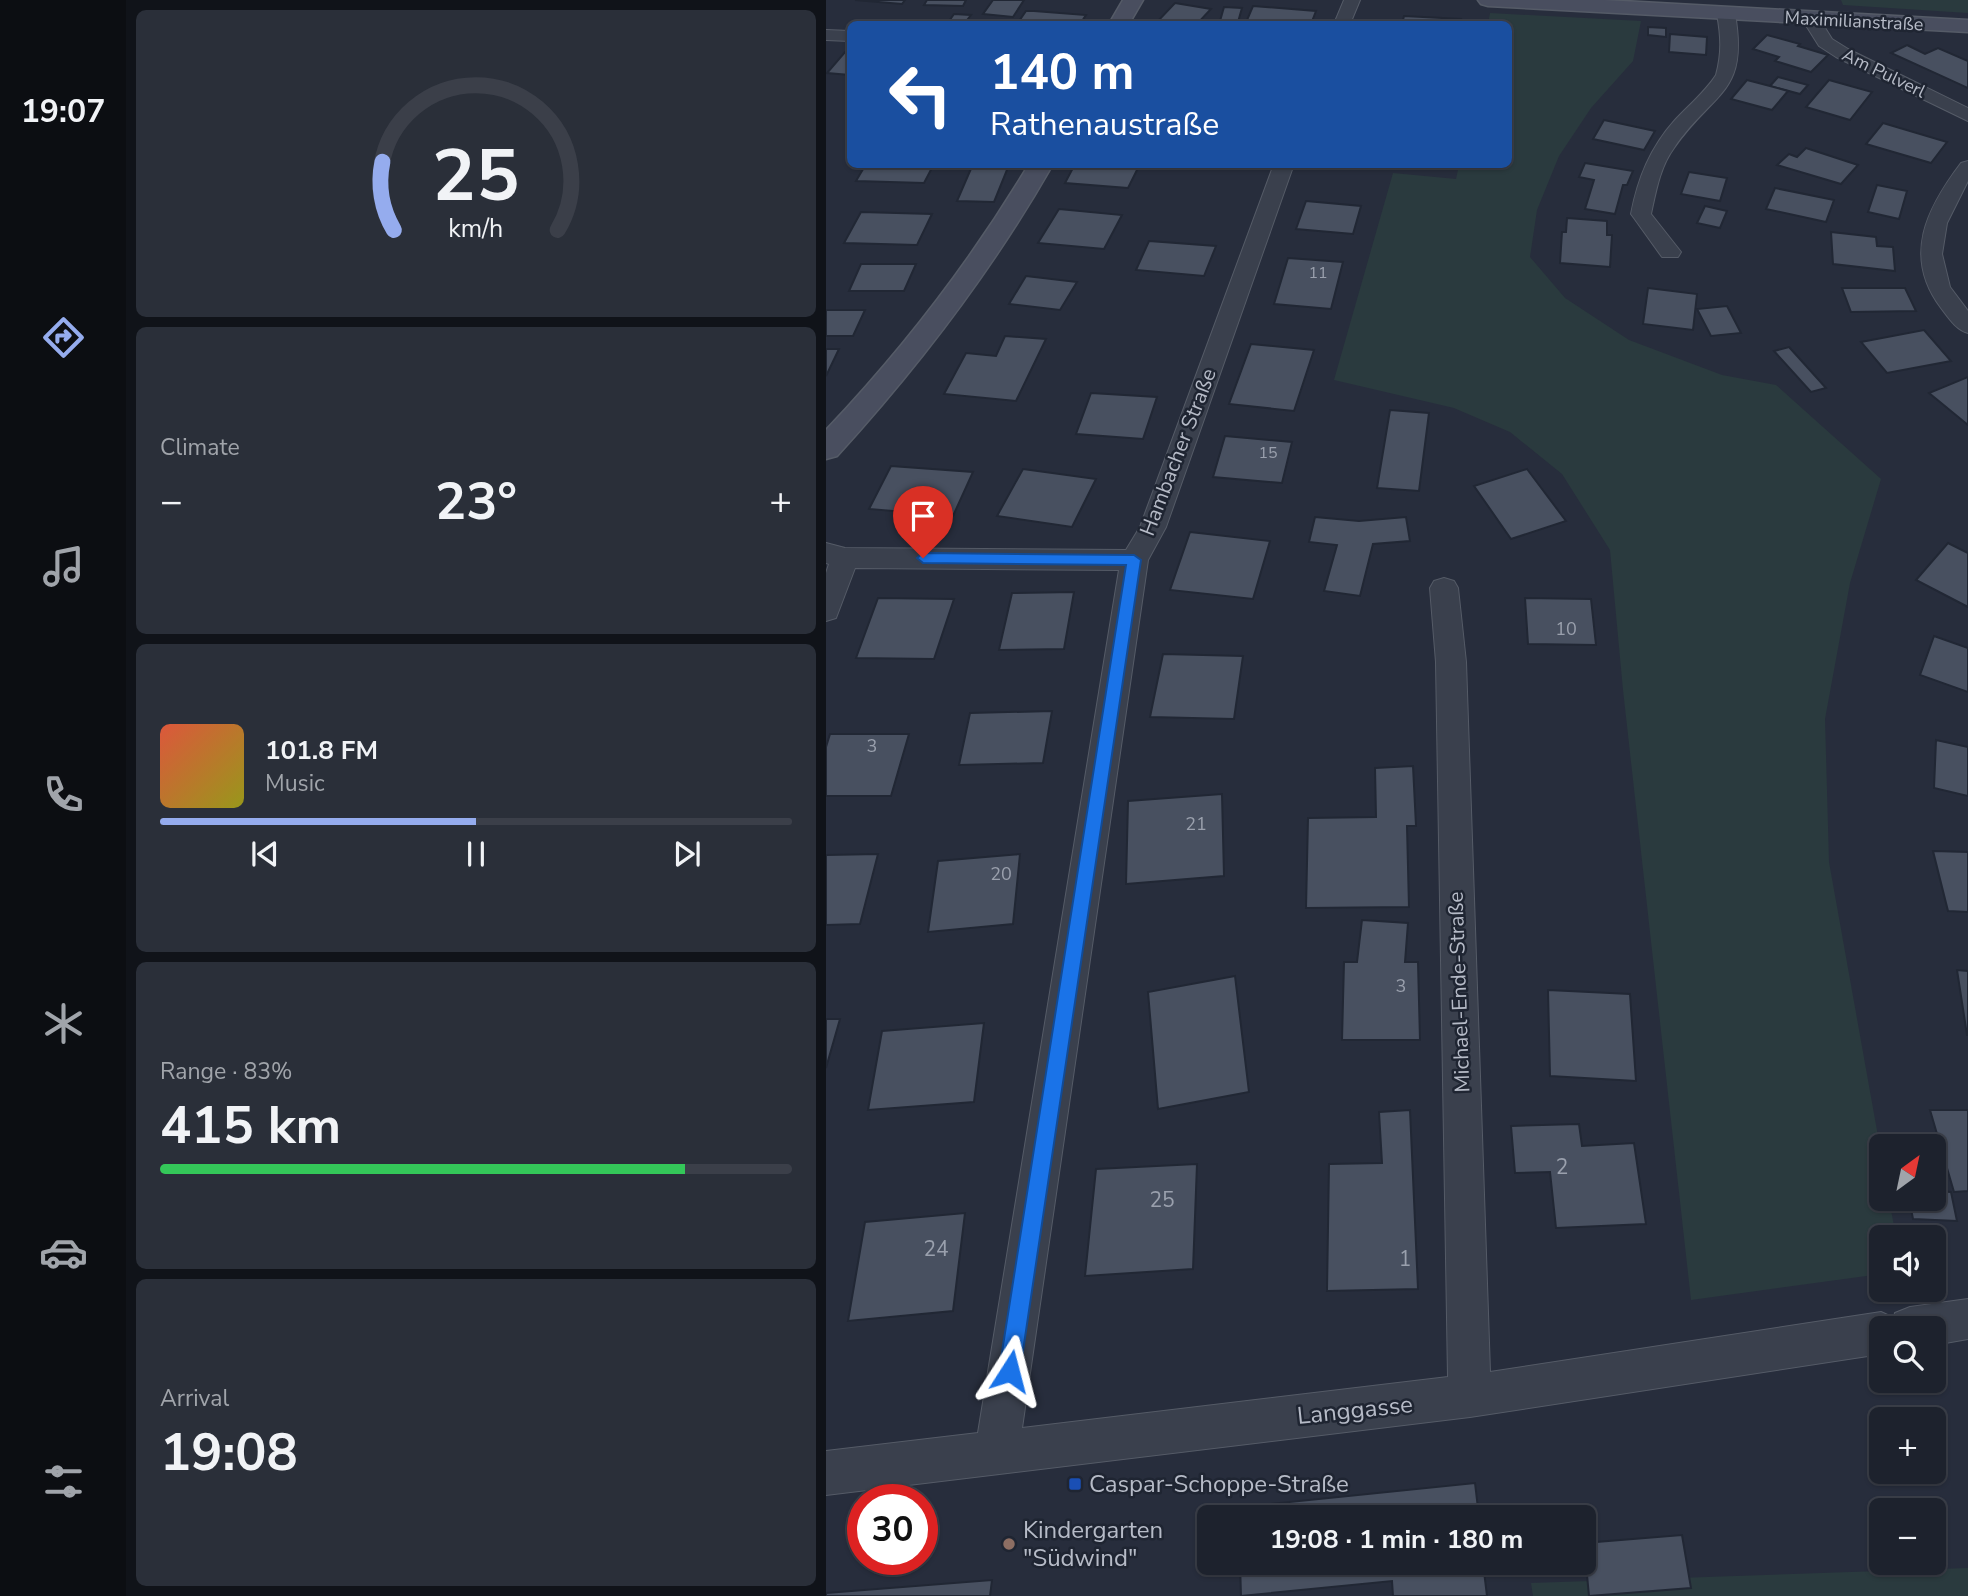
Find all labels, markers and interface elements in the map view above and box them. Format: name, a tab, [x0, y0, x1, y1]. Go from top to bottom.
street label: Maximilianstraße	[1784, 5, 1924, 37]
text: 140 m	[990, 39, 1134, 106]
street label: Am Pulverl	[1838, 42, 1930, 104]
icon: left	[875, 49, 966, 140]
text: 19:07	[21, 90, 105, 133]
text: Rathenaustraße	[990, 103, 1219, 146]
text: 25	[432, 126, 520, 226]
text: km/h	[448, 211, 504, 245]
house number: 11	[1308, 262, 1328, 284]
icon: directions	[39, 313, 88, 362]
street label: Hambacher Straße	[1133, 364, 1223, 540]
text: Climate	[160, 432, 240, 463]
house number: 15	[1258, 442, 1278, 464]
text: 23°	[435, 466, 517, 537]
text: −	[160, 476, 183, 527]
text: +	[769, 476, 792, 527]
pin	[893, 486, 953, 558]
icon: arrive	[904, 497, 942, 535]
icon: music	[39, 542, 88, 591]
house number: 10	[1555, 617, 1577, 641]
text: 101.8 FM	[265, 733, 378, 768]
house number: 3	[867, 734, 877, 758]
text: Music	[265, 768, 325, 799]
icon: phone	[39, 770, 88, 819]
house number: 21	[1185, 812, 1207, 836]
icon: previous	[246, 835, 284, 873]
icon: pause	[457, 835, 495, 873]
icon: next	[668, 835, 706, 873]
house number: 20	[990, 862, 1012, 886]
street label: Michael-Ende-Straße	[1442, 891, 1476, 1093]
house number: 3	[1396, 974, 1406, 998]
icon: climate	[39, 999, 88, 1048]
text: Range · 83%	[160, 1056, 292, 1087]
text: 415 km	[160, 1090, 341, 1161]
north arrow	[1869, 1134, 1946, 1211]
map controls	[1869, 1134, 1946, 1575]
house number: 2	[1556, 1153, 1568, 1181]
house number: 25	[1149, 1186, 1175, 1214]
button: sound	[1869, 1225, 1946, 1302]
icon: car	[39, 1228, 88, 1277]
house number: 24	[923, 1235, 949, 1263]
house number: 1	[1399, 1245, 1411, 1273]
button: search	[1869, 1316, 1946, 1393]
position arrow	[973, 1334, 1047, 1408]
text: Arrival	[160, 1383, 229, 1414]
street label: Langgasse	[1296, 1388, 1414, 1432]
button: +	[1869, 1407, 1946, 1484]
text: 19:08	[160, 1417, 298, 1488]
icon: filters	[39, 1457, 88, 1506]
place label: Caspar-Schoppe-Straße	[1089, 1468, 1349, 1500]
marker: Caspar-Schoppe-Straße	[1067, 1476, 1083, 1492]
speed limit sign: 30	[847, 1484, 938, 1575]
button: −	[1869, 1498, 1946, 1575]
place label: Kindergarten "Südwind"	[1023, 1514, 1163, 1574]
text: 19:08 · 1 min · 180 m	[1270, 1522, 1523, 1557]
marker: Kindergarten "Südwind"	[1001, 1536, 1017, 1552]

